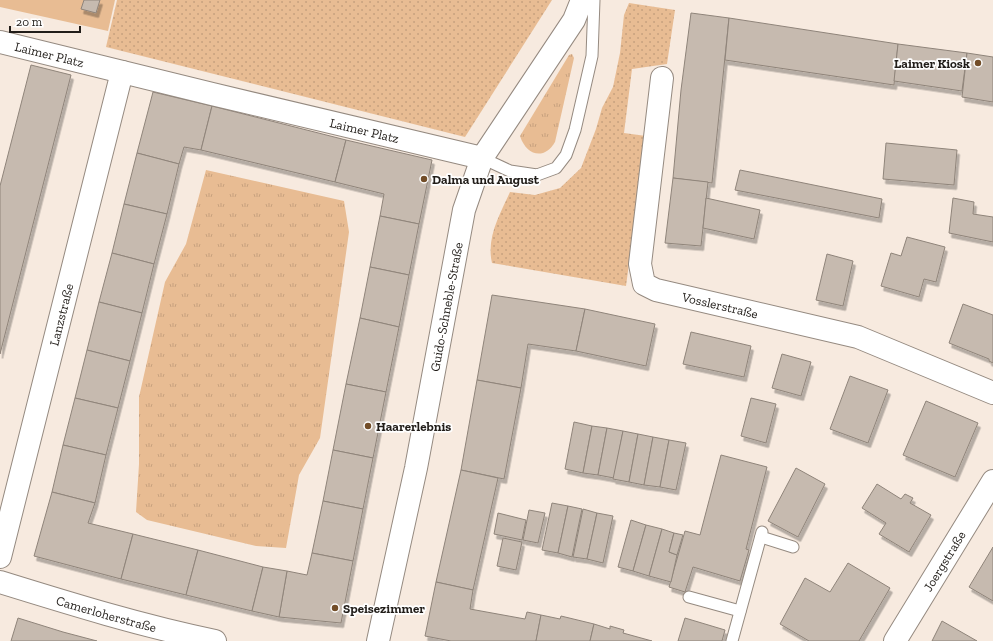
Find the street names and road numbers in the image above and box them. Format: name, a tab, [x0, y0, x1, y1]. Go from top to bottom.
street label: Laimer Platz	[13, 38, 86, 70]
street label: Laimer Platz	[328, 115, 401, 146]
street label: Guido-Schneble-Straße	[427, 241, 465, 373]
street label: Lanzstraße	[46, 282, 76, 347]
street label: Vosslerstraße	[680, 289, 760, 321]
street label: Joergstraße	[920, 528, 968, 594]
street label: Camerloherstraße	[55, 592, 158, 635]

